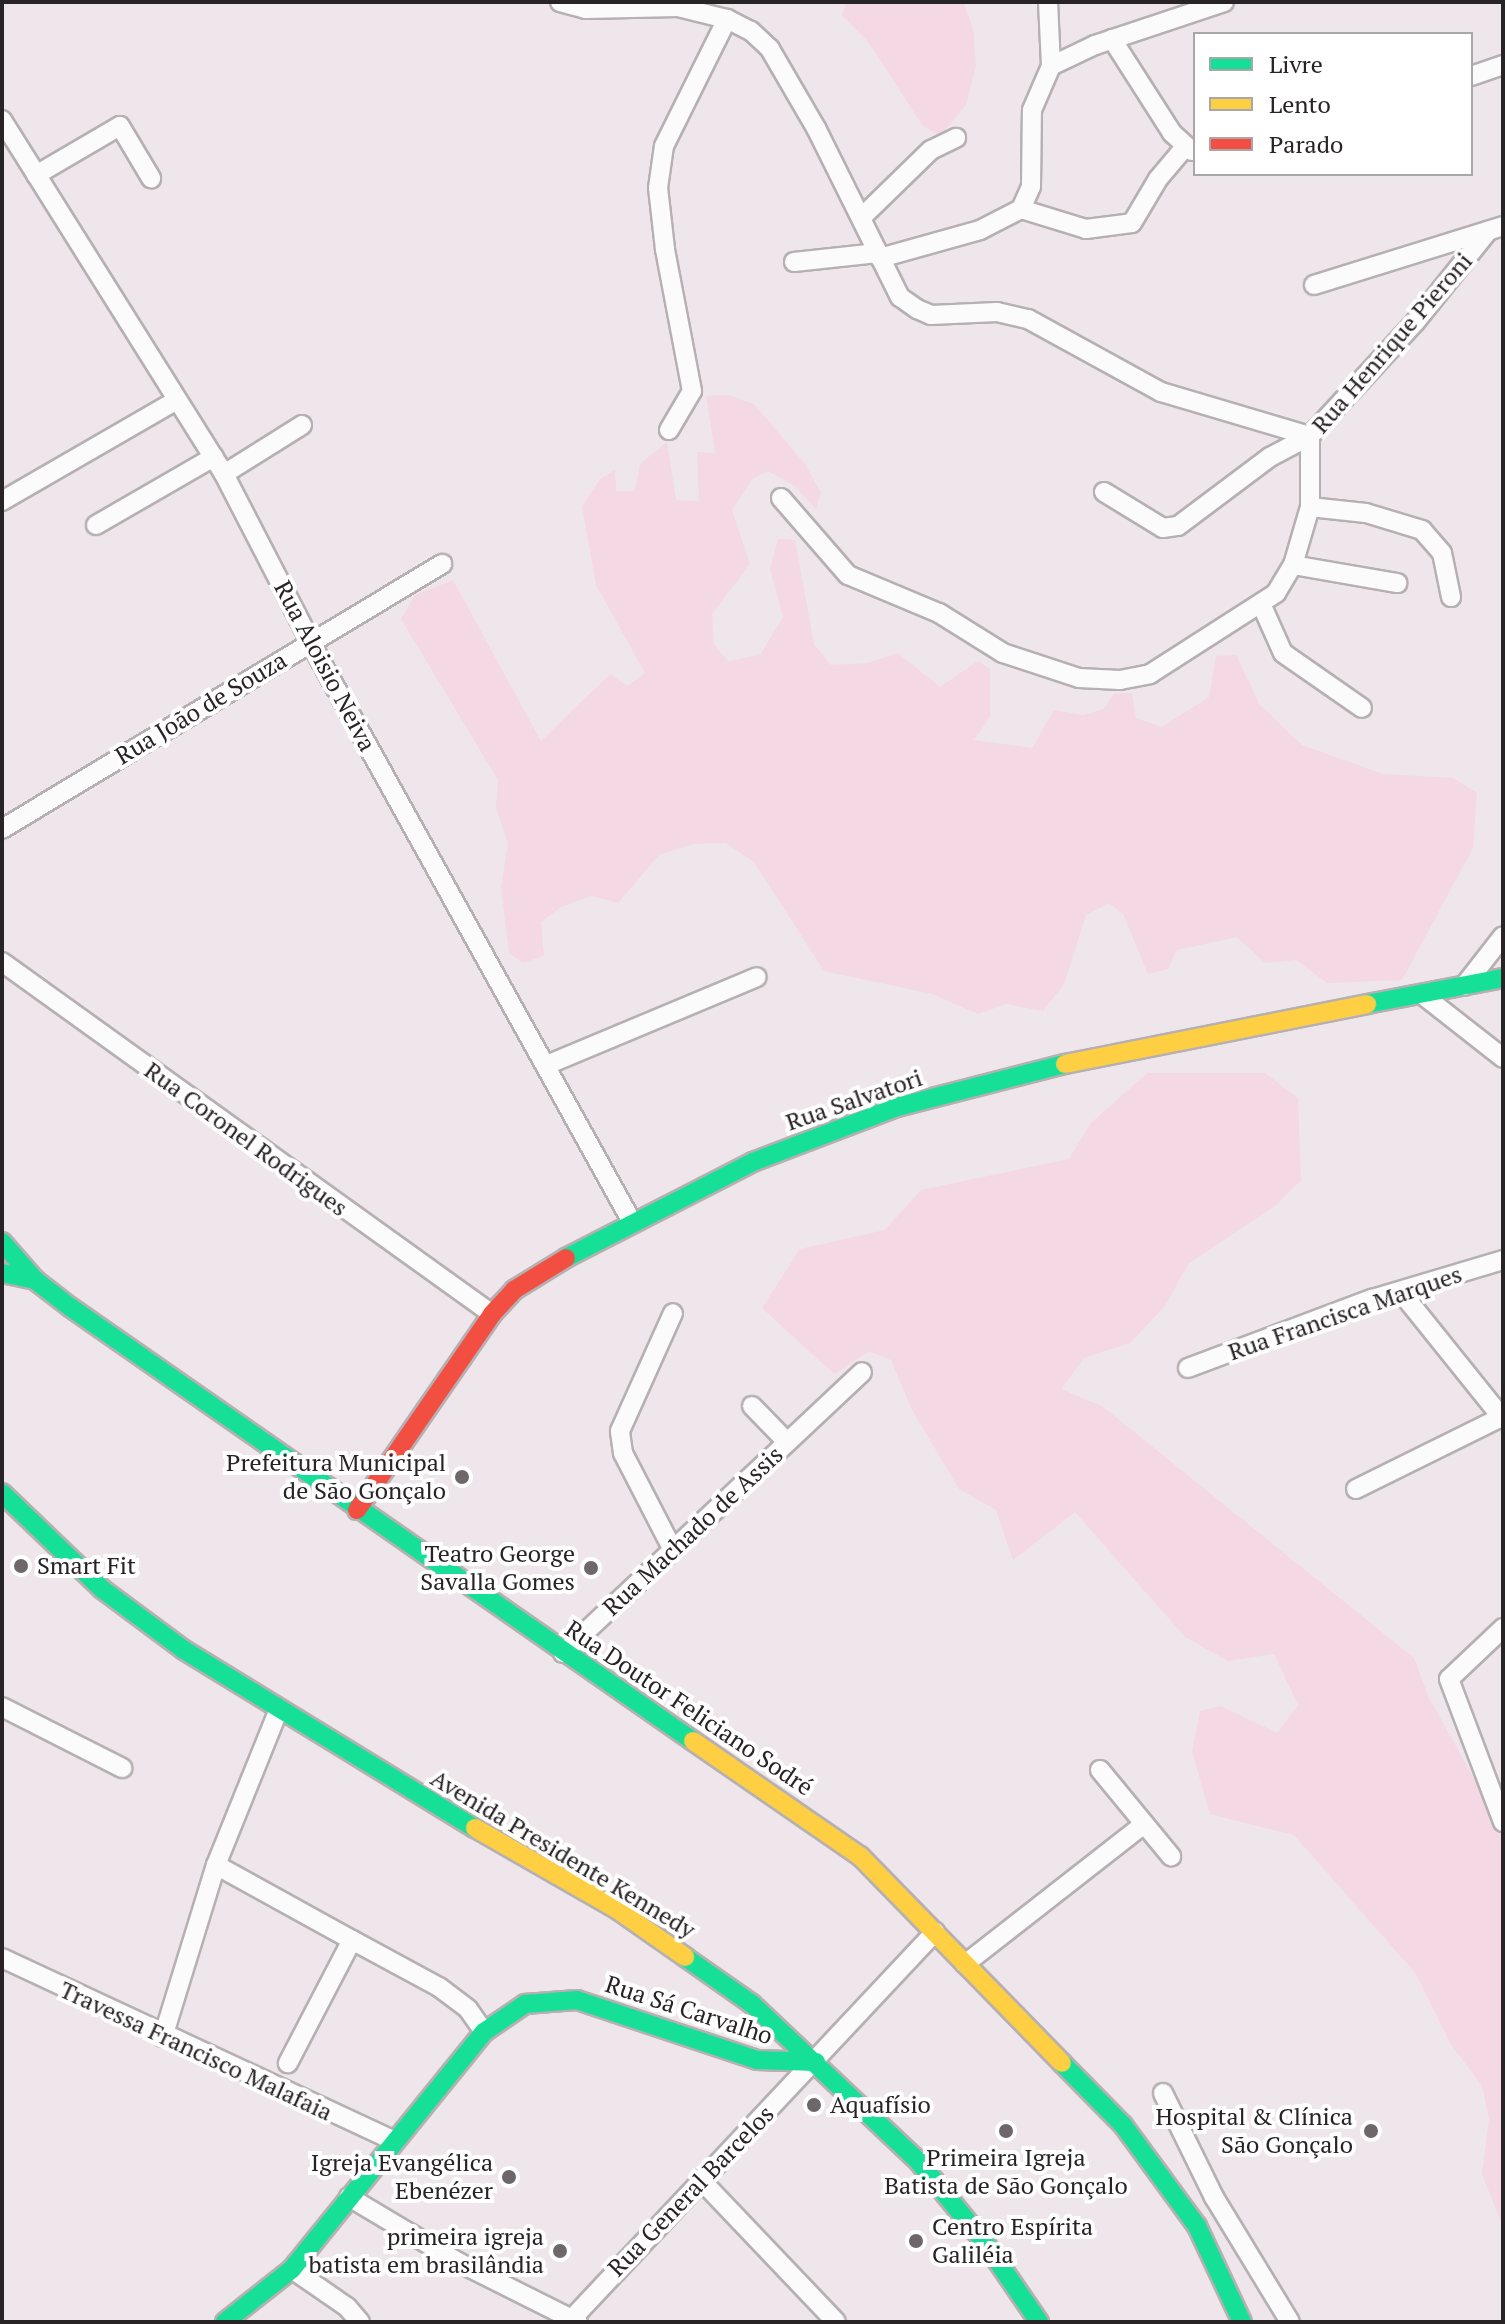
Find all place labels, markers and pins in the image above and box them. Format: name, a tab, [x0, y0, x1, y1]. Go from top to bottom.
place label: Prefeitura Municipal de São Gonçalo	[226, 1449, 446, 1505]
marker: Prefeitura Municipal de São Gonçalo	[453, 1468, 471, 1486]
place label: Teatro George Savalla Gomes	[420, 1540, 575, 1596]
place label: Smart Fit	[37, 1552, 136, 1580]
marker: Smart Fit	[12, 1557, 30, 1575]
marker: Teatro George Savalla Gomes	[582, 1559, 600, 1577]
place label: Aquafísio	[830, 2091, 931, 2119]
marker: Aquafísio	[805, 2096, 823, 2114]
place label: Hospital & Clínica São Gonçalo	[1156, 2103, 1353, 2159]
marker: Hospital & Clínica São Gonçalo	[1360, 2120, 1382, 2142]
marker: Primeira Igreja Batista de São Gonçalo	[997, 2122, 1015, 2140]
place label: Primeira Igreja Batista de São Gonçalo	[884, 2144, 1128, 2200]
place label: Igreja Evangélica Ebenézer	[311, 2149, 493, 2205]
marker: Igreja Evangélica Ebenézer	[500, 2168, 518, 2186]
place label: Centro Espírita Galiléia	[932, 2213, 1093, 2269]
place label: primeira igreja batista em brasilândia	[309, 2223, 544, 2279]
marker: Centro Espírita Galiléia	[907, 2232, 925, 2250]
marker: primeira igreja batista em brasilândia	[551, 2242, 569, 2260]

